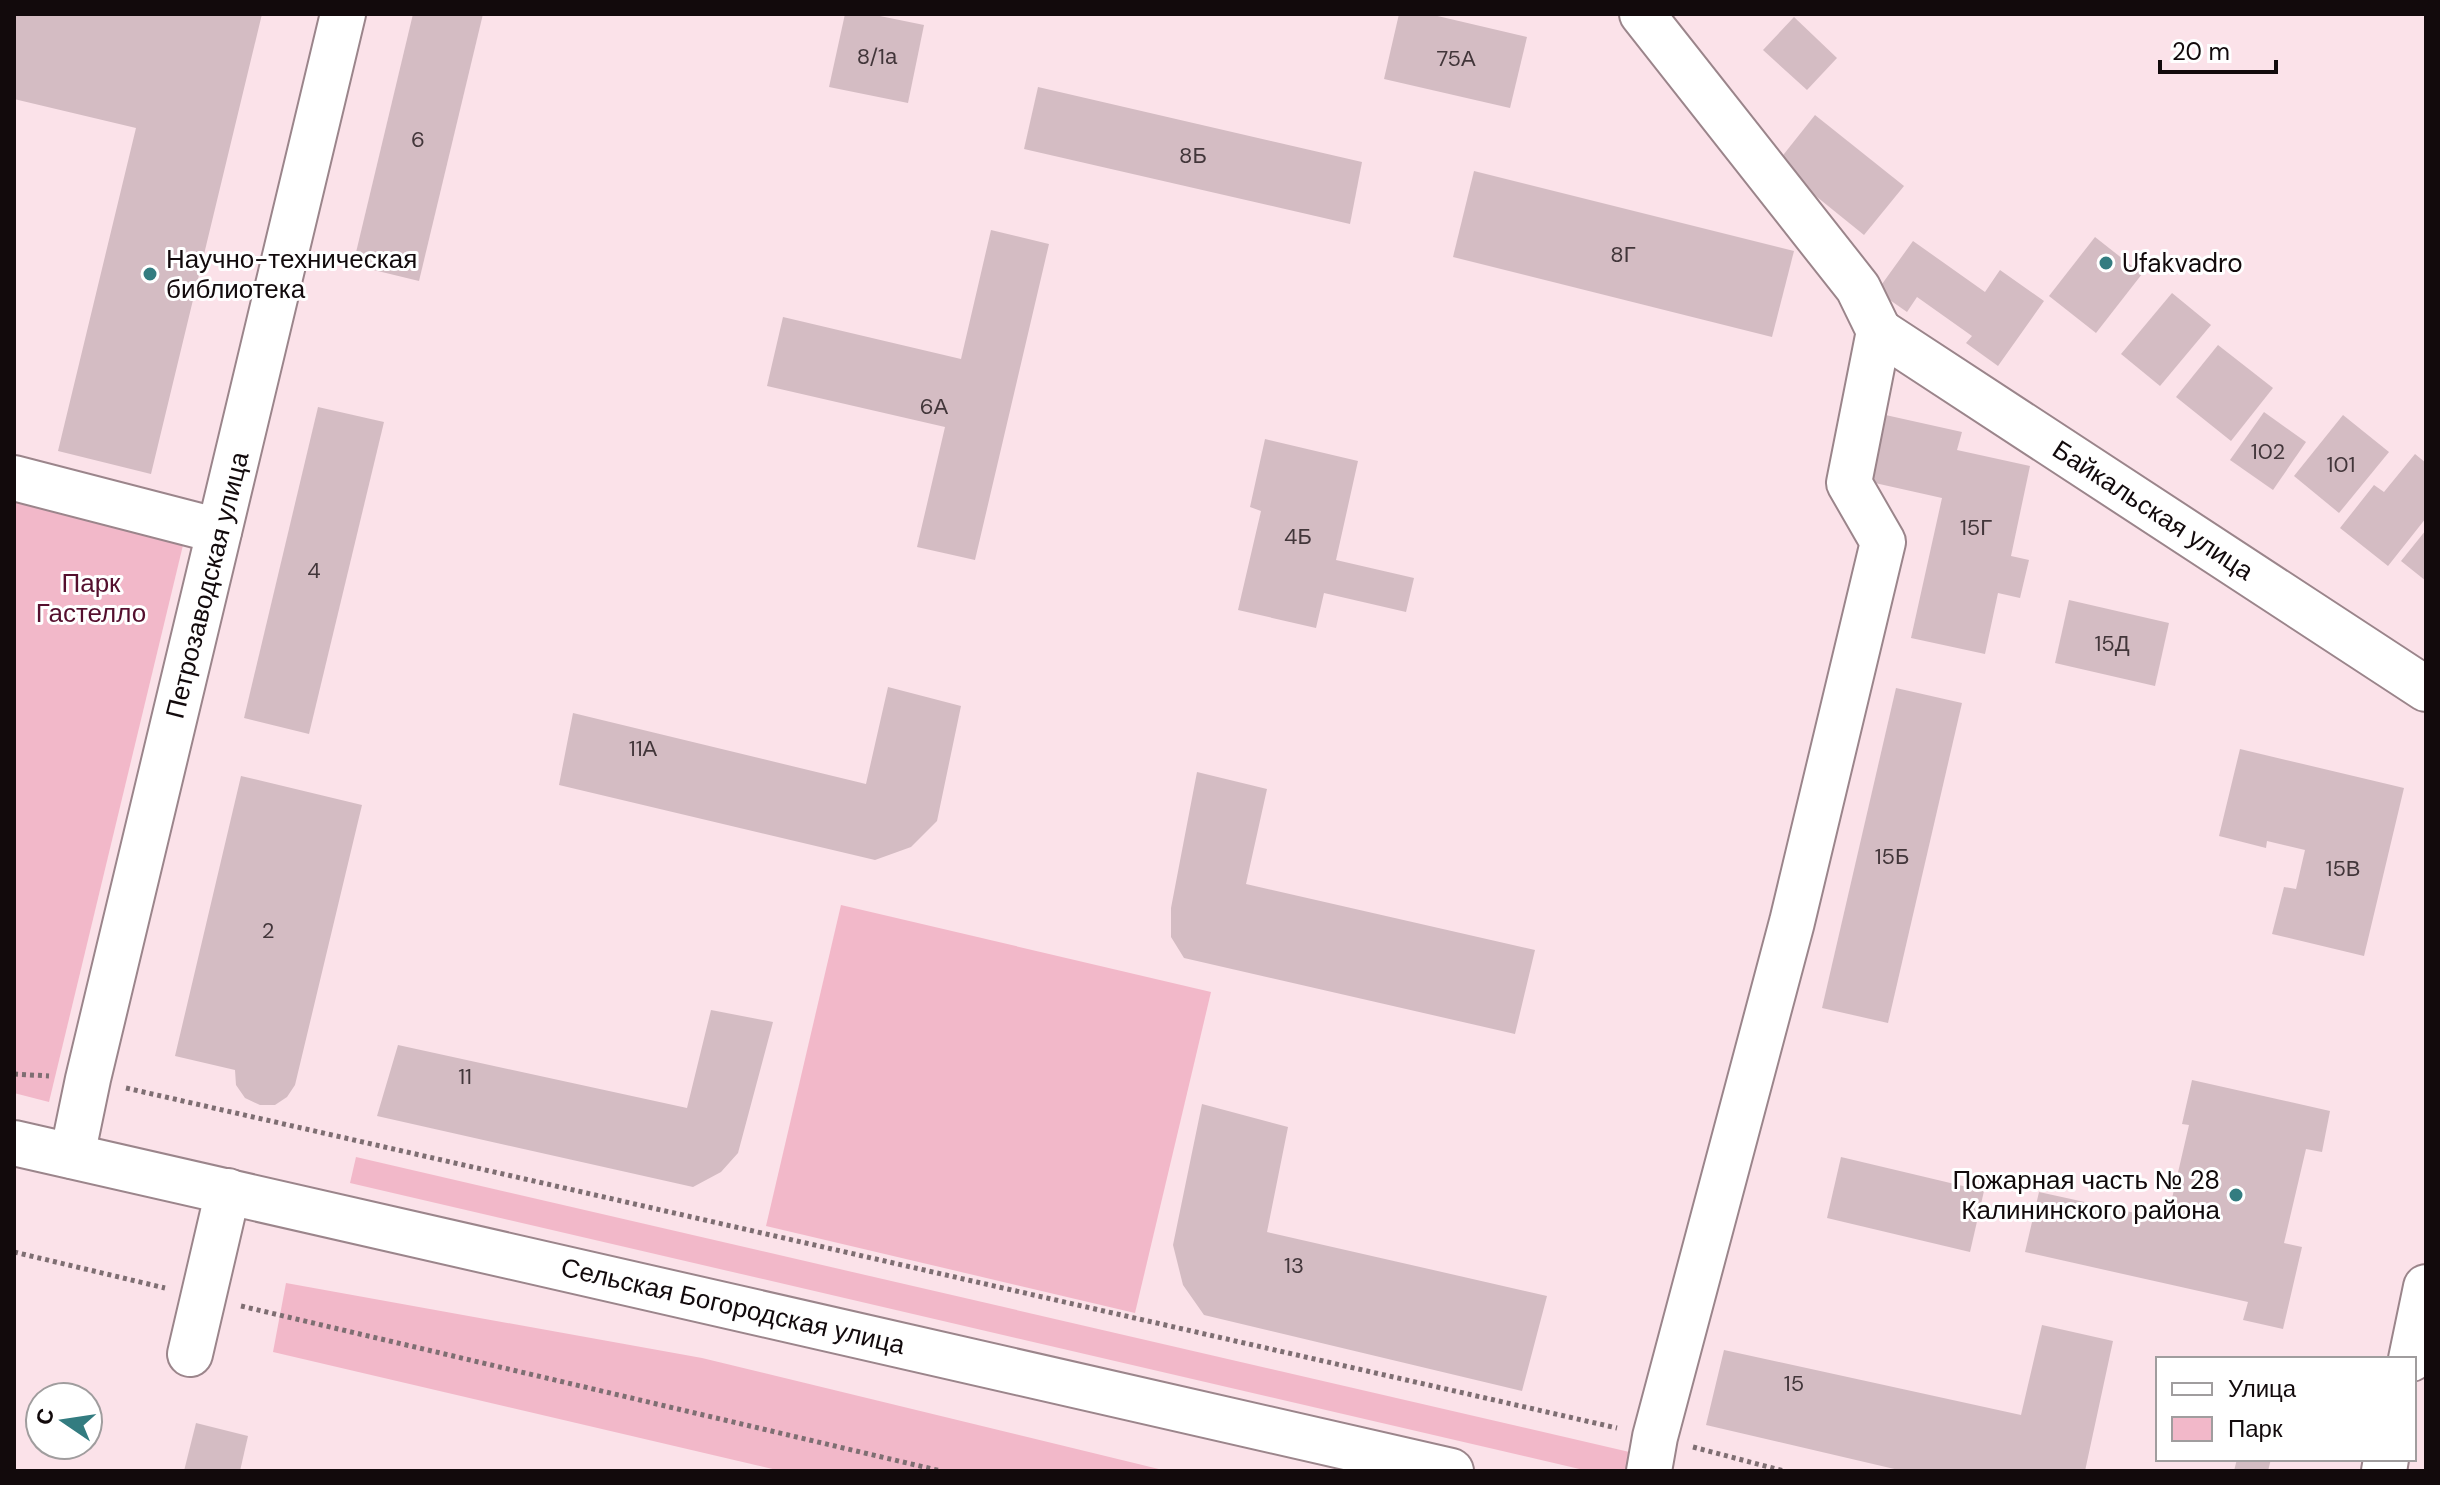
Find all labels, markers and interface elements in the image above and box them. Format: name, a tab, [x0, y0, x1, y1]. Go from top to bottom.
scale bar	[2160, 24, 2276, 74]
text: 20 m	[2172, 36, 2230, 67]
house number: 8/1а	[857, 42, 898, 71]
house number: 75А	[1436, 44, 1476, 73]
house number: 6	[411, 125, 425, 154]
house number: 8Б	[1179, 141, 1207, 170]
house number: 8Г	[1610, 240, 1636, 269]
place label: Научно-техническая библиотека	[166, 242, 417, 306]
place label: Ufakvadro	[2122, 246, 2243, 280]
marker: Ufakvadro	[2097, 254, 2115, 272]
marker: Научно-техническая библиотека	[141, 265, 159, 283]
house number: 6А	[920, 392, 949, 421]
street label: Байкальская улица	[2046, 432, 2260, 588]
house number: 102	[2251, 437, 2285, 466]
street label: Петрозаводская улица	[157, 448, 257, 722]
house number: 101	[2327, 450, 2355, 479]
house number: 15Г	[1960, 513, 1992, 542]
house number: 4Б	[1284, 522, 1312, 551]
house number: 4	[307, 556, 321, 585]
park label: Парк Гастелло	[36, 566, 146, 630]
house number: 15Д	[2094, 629, 2130, 658]
house number: 11А	[629, 734, 658, 763]
house number: 15Б	[1875, 842, 1909, 871]
house number: 15В	[2326, 854, 2360, 883]
house number: 2	[262, 916, 274, 945]
house number: 11	[458, 1062, 472, 1091]
place label: Пожарная часть № 28 Калининского района	[1952, 1163, 2221, 1227]
marker: Пожарная часть № 28 Калининского района	[2227, 1186, 2245, 1204]
street label: Сельская Богородская улица	[558, 1250, 909, 1362]
house number: 13	[1284, 1251, 1304, 1280]
legend	[2156, 1357, 2416, 1461]
house number: 15	[1784, 1369, 1804, 1398]
text: Улица	[2228, 1373, 2297, 1404]
north arrow	[24, 1381, 104, 1461]
text: С	[29, 1406, 61, 1428]
text: Парк	[2228, 1413, 2283, 1444]

